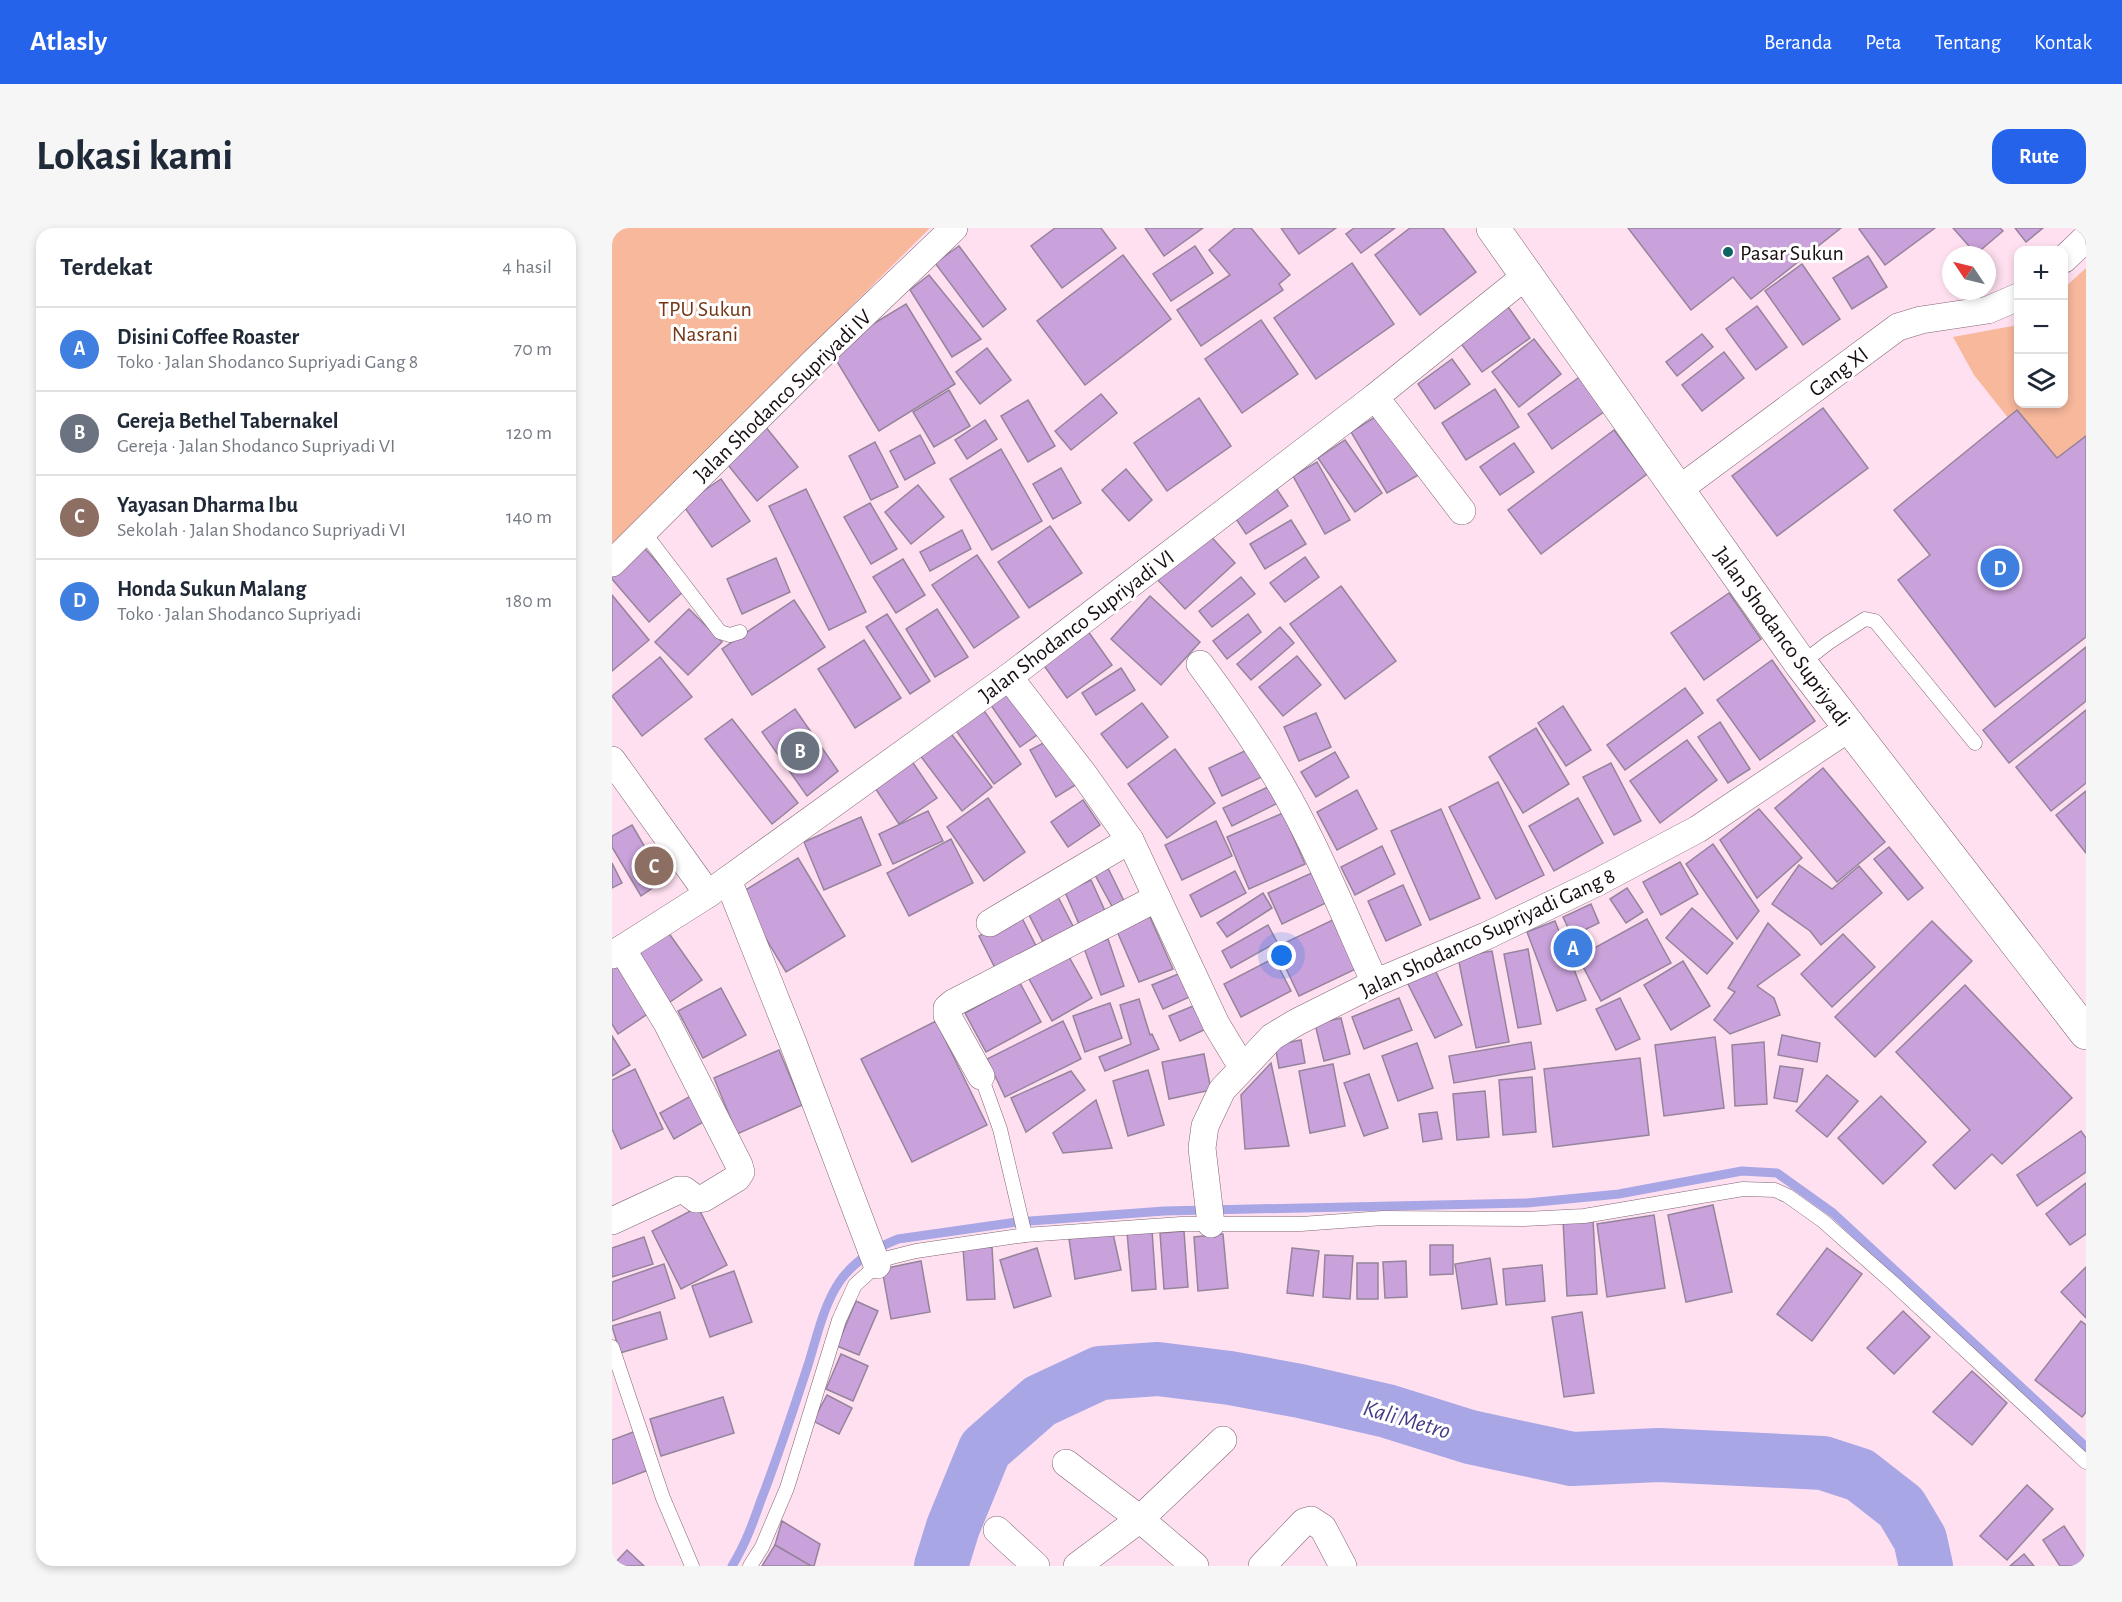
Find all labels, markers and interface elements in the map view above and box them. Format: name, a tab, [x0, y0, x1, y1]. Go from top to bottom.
text: Atlasly	[30, 28, 107, 56]
text: Beranda	[1764, 32, 1832, 53]
text: Peta	[1865, 32, 1901, 53]
text: Tentang	[1934, 32, 2001, 53]
text: Kontak	[2034, 32, 2092, 53]
button: Rute	[1992, 129, 2086, 184]
text: Lokasi kami	[36, 135, 233, 177]
place label: Pasar Sukun	[1740, 242, 1844, 264]
marker: Pasar Sukun	[1721, 245, 1735, 259]
north arrow	[1942, 246, 1996, 300]
map controls	[2014, 246, 2068, 408]
button: +	[2014, 246, 2068, 300]
text: Terdekat	[60, 254, 152, 280]
text: 4 hasil	[502, 257, 552, 277]
park label: TPU Sukun Nasrani	[658, 298, 752, 345]
button: −	[2014, 300, 2068, 354]
street label: Jalan Shodanco Supriyadi IV	[690, 305, 876, 486]
text: Disini Coffee Roaster	[117, 326, 299, 348]
text: A	[74, 339, 86, 359]
text: 70 m	[514, 339, 552, 359]
street label: Gang XI	[1805, 343, 1872, 401]
text: Toko · Jalan Shodanco Supriyadi Gang 8	[117, 352, 418, 372]
button: layers	[2014, 354, 2068, 408]
text: Gereja Bethel Tabernakel	[117, 410, 339, 432]
text: B	[74, 423, 85, 443]
text: 120 m	[506, 423, 552, 443]
text: Gereja · Jalan Shodanco Supriyadi VI	[117, 436, 395, 456]
text: Yayasan Dharma Ibu	[117, 494, 298, 516]
text: C	[74, 507, 85, 527]
text: 140 m	[506, 507, 552, 527]
text: Sekolah · Jalan Shodanco Supriyadi VI	[117, 520, 406, 540]
street label: Jalan Shodanco Supriyadi	[1710, 543, 1855, 730]
street label: Jalan Shodanco Supriyadi VI	[975, 545, 1178, 706]
pin: D	[1980, 546, 2020, 590]
text: Honda Sukun Malang	[117, 578, 306, 600]
text: D	[73, 591, 86, 611]
text: 180 m	[506, 591, 552, 611]
text: Toko · Jalan Shodanco Supriyadi	[117, 604, 361, 624]
pin: B	[780, 728, 819, 774]
pin: C	[634, 844, 674, 888]
street label: Jalan Shodanco Supriyadi Gang 8	[1357, 864, 1618, 1002]
pin: A	[1554, 926, 1592, 970]
your location	[1267, 941, 1296, 970]
water label: Kali Metro	[1360, 1396, 1453, 1444]

